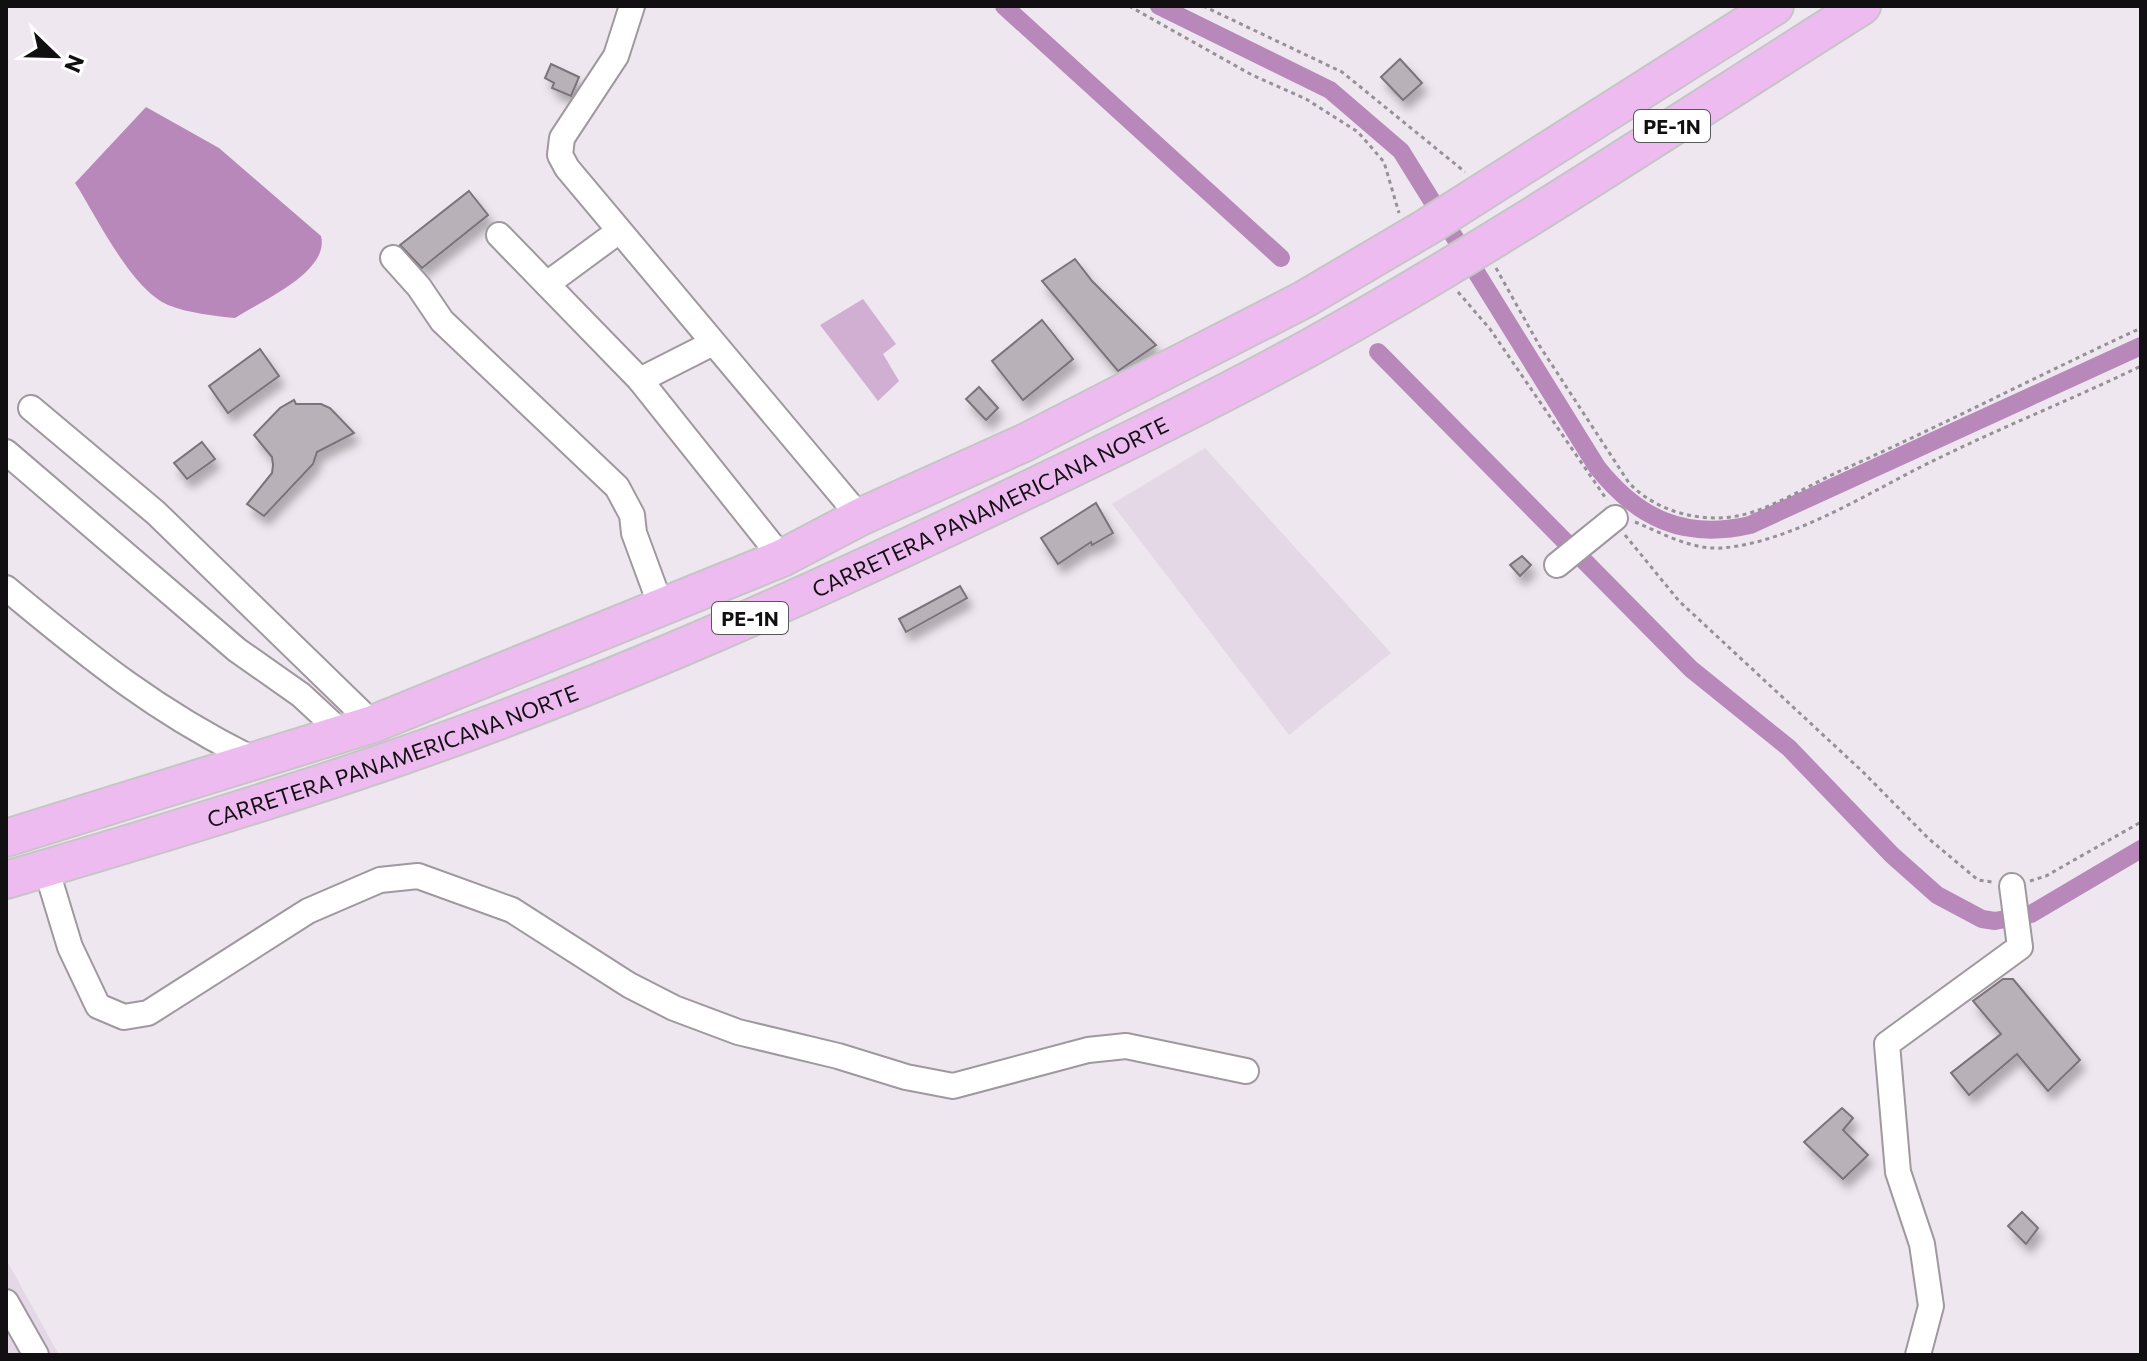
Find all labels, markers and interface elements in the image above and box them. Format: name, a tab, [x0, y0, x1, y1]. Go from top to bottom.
north arrow	[16, 16, 96, 96]
text: N	[59, 51, 91, 77]
road number: PE-1N	[1634, 110, 1710, 142]
street label: CARRETERA PANAMERICANA NORTE	[808, 410, 1172, 602]
road number: PE-1N	[712, 602, 788, 634]
street label: CARRETERA PANAMERICANA NORTE	[204, 678, 582, 832]

